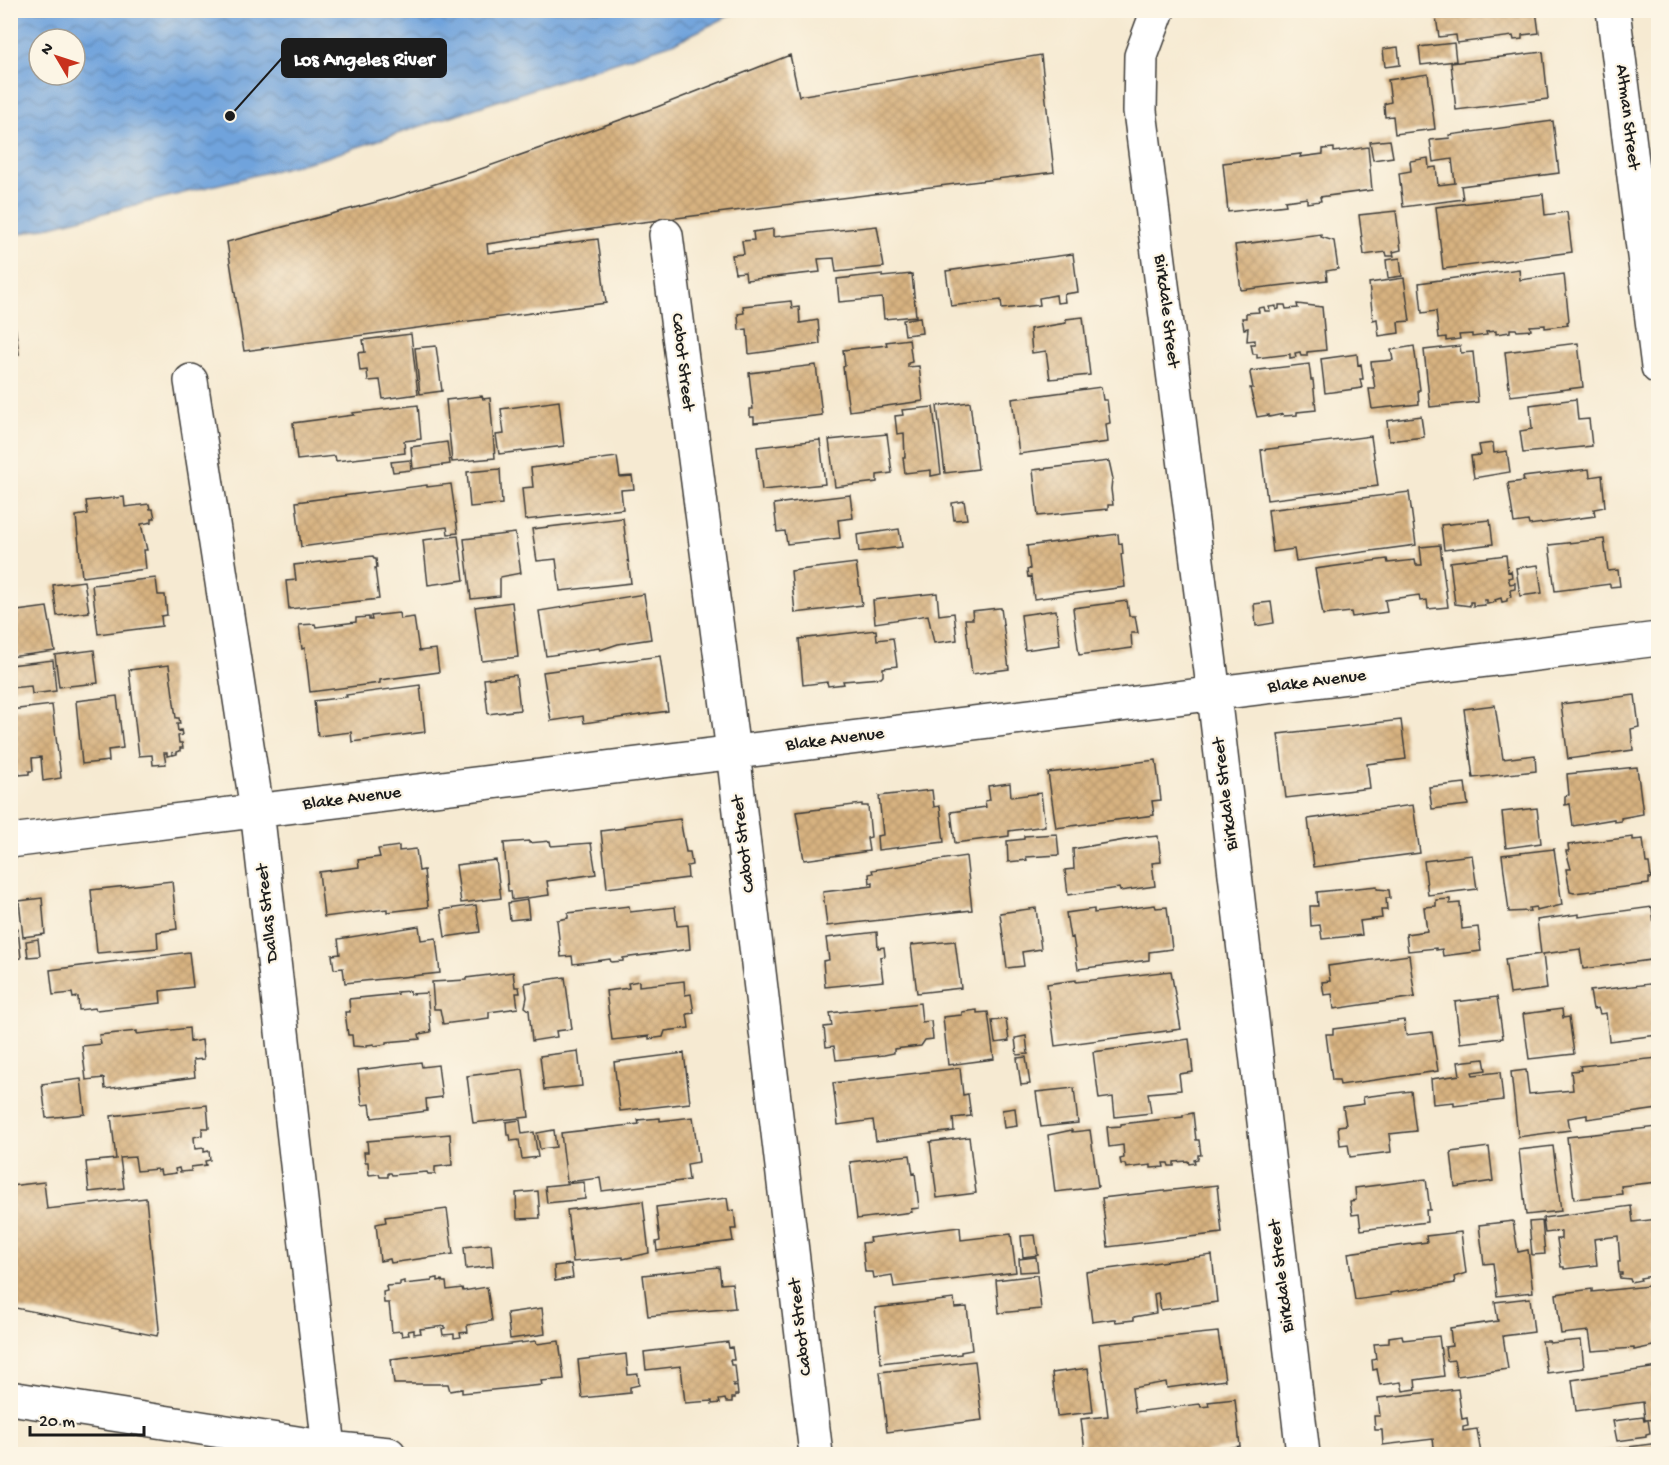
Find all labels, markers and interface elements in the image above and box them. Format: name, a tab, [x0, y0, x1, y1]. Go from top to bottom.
north arrow	[27, 27, 87, 87]
text: N	[37, 39, 59, 60]
callout: Los Angeles River	[282, 39, 446, 77]
text: Los Angeles River	[294, 50, 436, 73]
street label: Altman Street	[1610, 63, 1644, 172]
street label: Birkdale Street	[1149, 252, 1184, 370]
street label: Cabot Street	[666, 312, 699, 414]
street label: Blake Avenue	[1266, 665, 1368, 699]
street label: Blake Avenue	[784, 723, 886, 757]
street label: Birkdale Street	[1208, 735, 1243, 853]
street label: Blake Avenue	[301, 782, 403, 816]
street label: Cabot Street	[727, 792, 760, 894]
street label: Dallas Street	[252, 861, 284, 964]
street label: Birkdale Street	[1264, 1217, 1299, 1335]
street label: Cabot Street	[784, 1275, 817, 1377]
scale bar	[30, 1399, 144, 1437]
text: 20 m	[39, 1412, 75, 1433]

